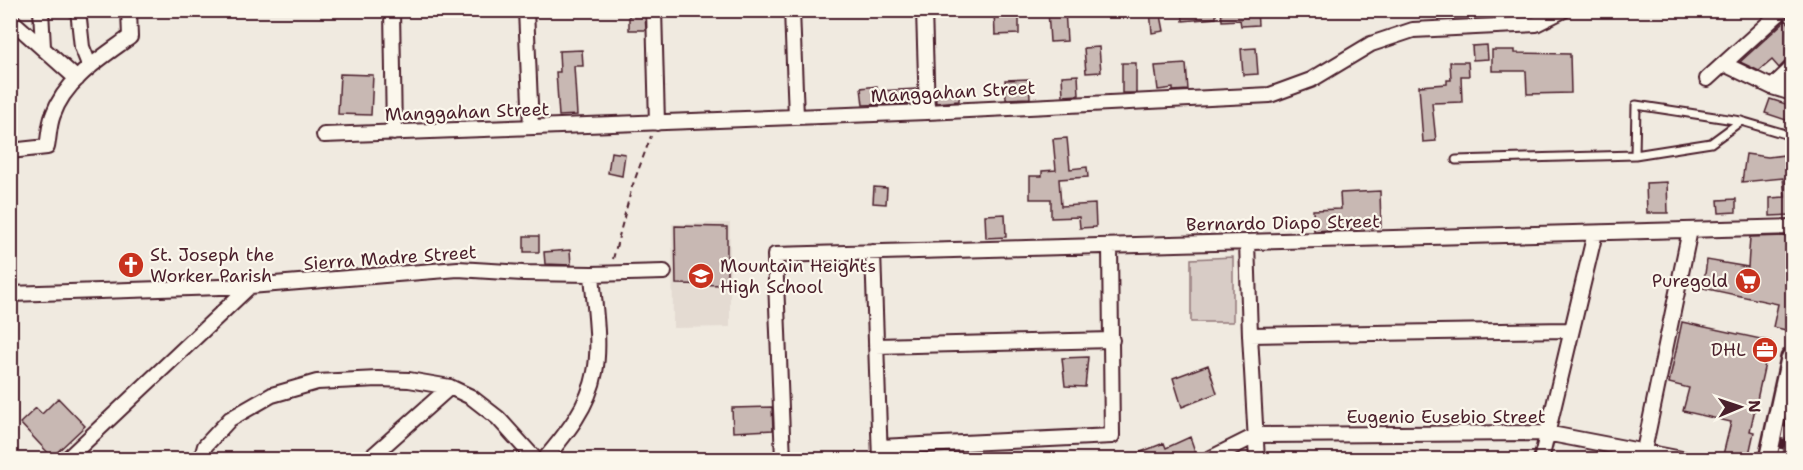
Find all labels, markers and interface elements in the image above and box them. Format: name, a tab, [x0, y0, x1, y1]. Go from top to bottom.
street label: Manggahan Street	[870, 76, 1036, 108]
street label: Manggahan Street	[384, 97, 550, 127]
street label: Bernardo Diapo Street	[1186, 209, 1380, 237]
street label: Sierra Madre Street	[303, 240, 477, 276]
place label: St. Joseph the Worker Parish	[150, 243, 274, 288]
church icon: St. Joseph the Worker Parish	[116, 250, 146, 280]
place label: Mountain Heights High School	[720, 254, 876, 299]
school or university icon: Mountain Heights High School	[686, 261, 716, 291]
supermarket icon: Puregold	[1733, 266, 1763, 296]
place label: Puregold	[1652, 269, 1728, 293]
office icon: DHL	[1750, 335, 1780, 365]
place label: DHL	[1711, 338, 1746, 362]
north arrow	[1710, 377, 1770, 437]
text: N	[1744, 400, 1765, 413]
street label: Eugenio Eusebio Street	[1346, 405, 1546, 429]

